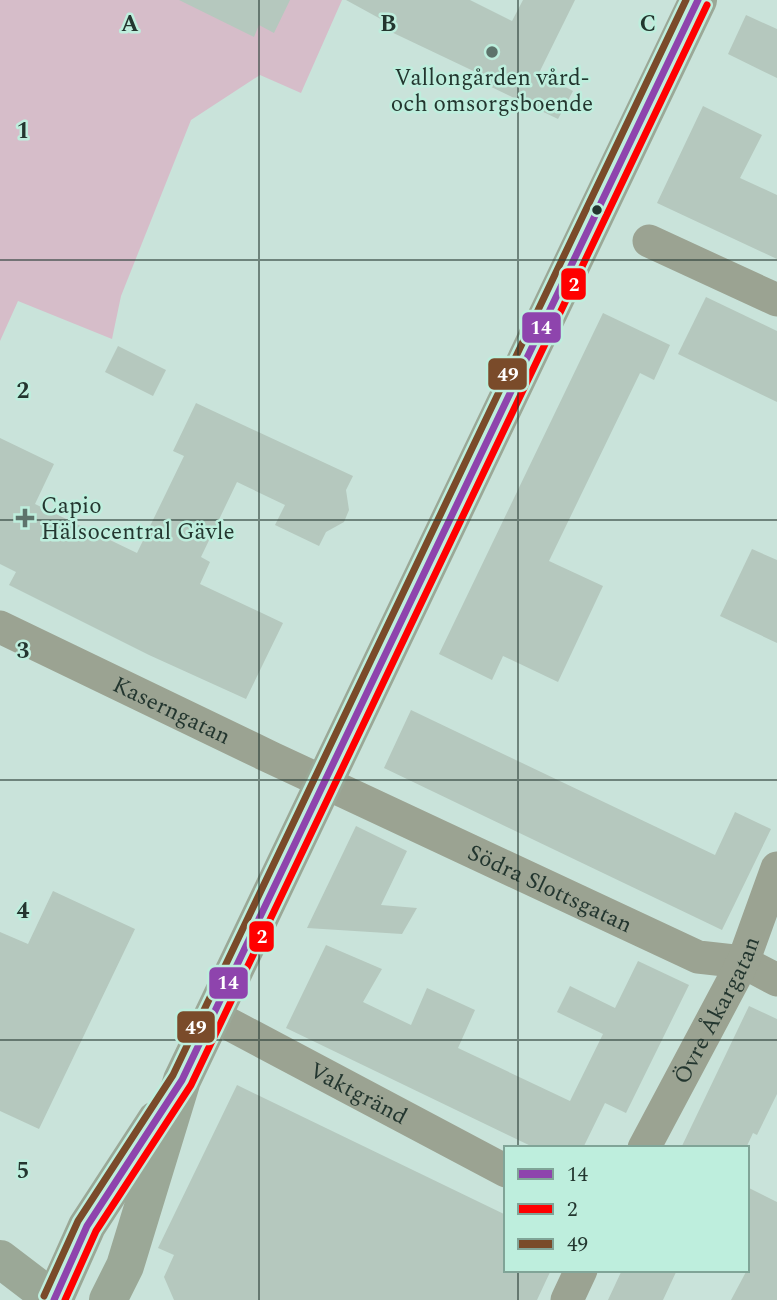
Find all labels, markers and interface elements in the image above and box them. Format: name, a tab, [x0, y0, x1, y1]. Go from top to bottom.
text: A	[121, 7, 139, 42]
text: B	[380, 7, 396, 42]
text: C	[640, 7, 656, 42]
marker: Vallongården vård- och omsorgsboende	[484, 44, 500, 60]
place label: Vallongården vård- och omsorgsboende	[391, 61, 593, 122]
text: 1	[17, 114, 29, 149]
unlabelled marker	[590, 203, 604, 217]
line badge: 2	[560, 267, 587, 301]
text: 2	[569, 271, 579, 300]
line badge: 14	[521, 311, 562, 344]
text: 14	[530, 314, 552, 343]
line badge: 49	[487, 357, 528, 391]
text: 49	[497, 361, 519, 390]
text: 2	[17, 374, 30, 409]
place label: Capio Hälsocentral Gävle	[41, 489, 235, 550]
marker: Capio Hälsocentral Gävle	[15, 508, 35, 528]
text: 3	[17, 634, 30, 669]
street label: Kaserngatan	[107, 668, 236, 755]
street label: Södra Slottsgatan	[461, 836, 638, 943]
text: 4	[17, 894, 30, 929]
line badge: 2	[248, 920, 275, 953]
text: 2	[257, 923, 267, 952]
street label: Övre Åkargatan	[665, 932, 770, 1091]
line badge: 14	[208, 966, 249, 1000]
text: 14	[217, 969, 239, 998]
line badge: 49	[176, 1010, 216, 1044]
text: 49	[185, 1014, 207, 1043]
street label: Vaktgränd	[303, 1054, 413, 1135]
legend	[504, 1146, 749, 1272]
text: 5	[17, 1154, 29, 1189]
text: 14	[567, 1159, 588, 1191]
text: 2	[567, 1194, 578, 1226]
text: 49	[567, 1229, 588, 1261]

